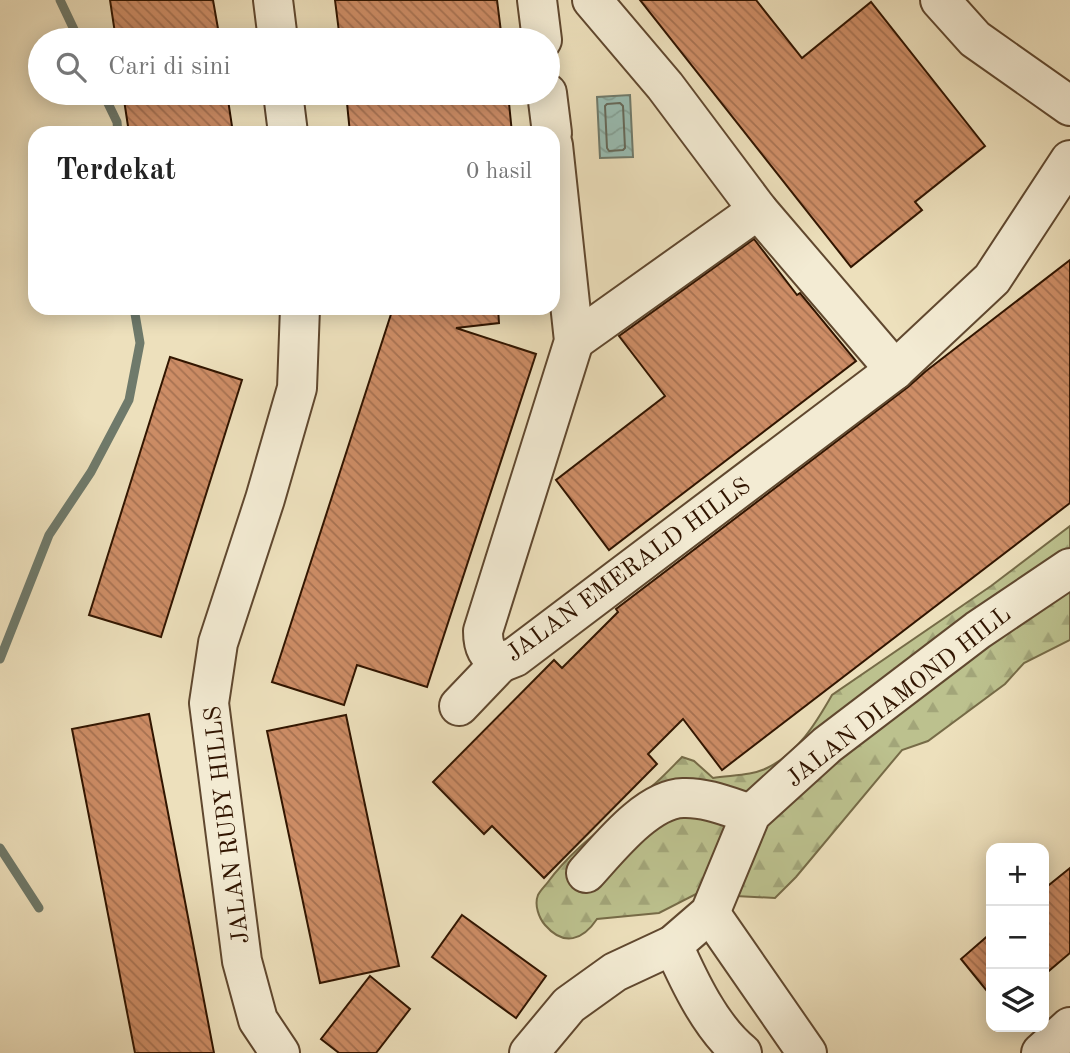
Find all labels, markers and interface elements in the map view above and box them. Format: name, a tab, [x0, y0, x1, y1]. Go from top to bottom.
search box	[28, 28, 560, 105]
icon: search	[52, 48, 90, 86]
text: Cari di sini	[108, 54, 230, 80]
text: Terdekat	[56, 156, 176, 186]
text: 0 hasil	[466, 160, 532, 183]
street label: JALAN EMERALD HILLS	[503, 474, 756, 667]
street label: JALAN DIAMOND HILL	[783, 603, 1016, 792]
street label: JALAN RUBY HILLS	[201, 704, 254, 945]
map controls	[986, 843, 1049, 1032]
button: +	[986, 843, 1049, 906]
button: −	[986, 906, 1049, 969]
button: layers	[986, 969, 1049, 1032]

